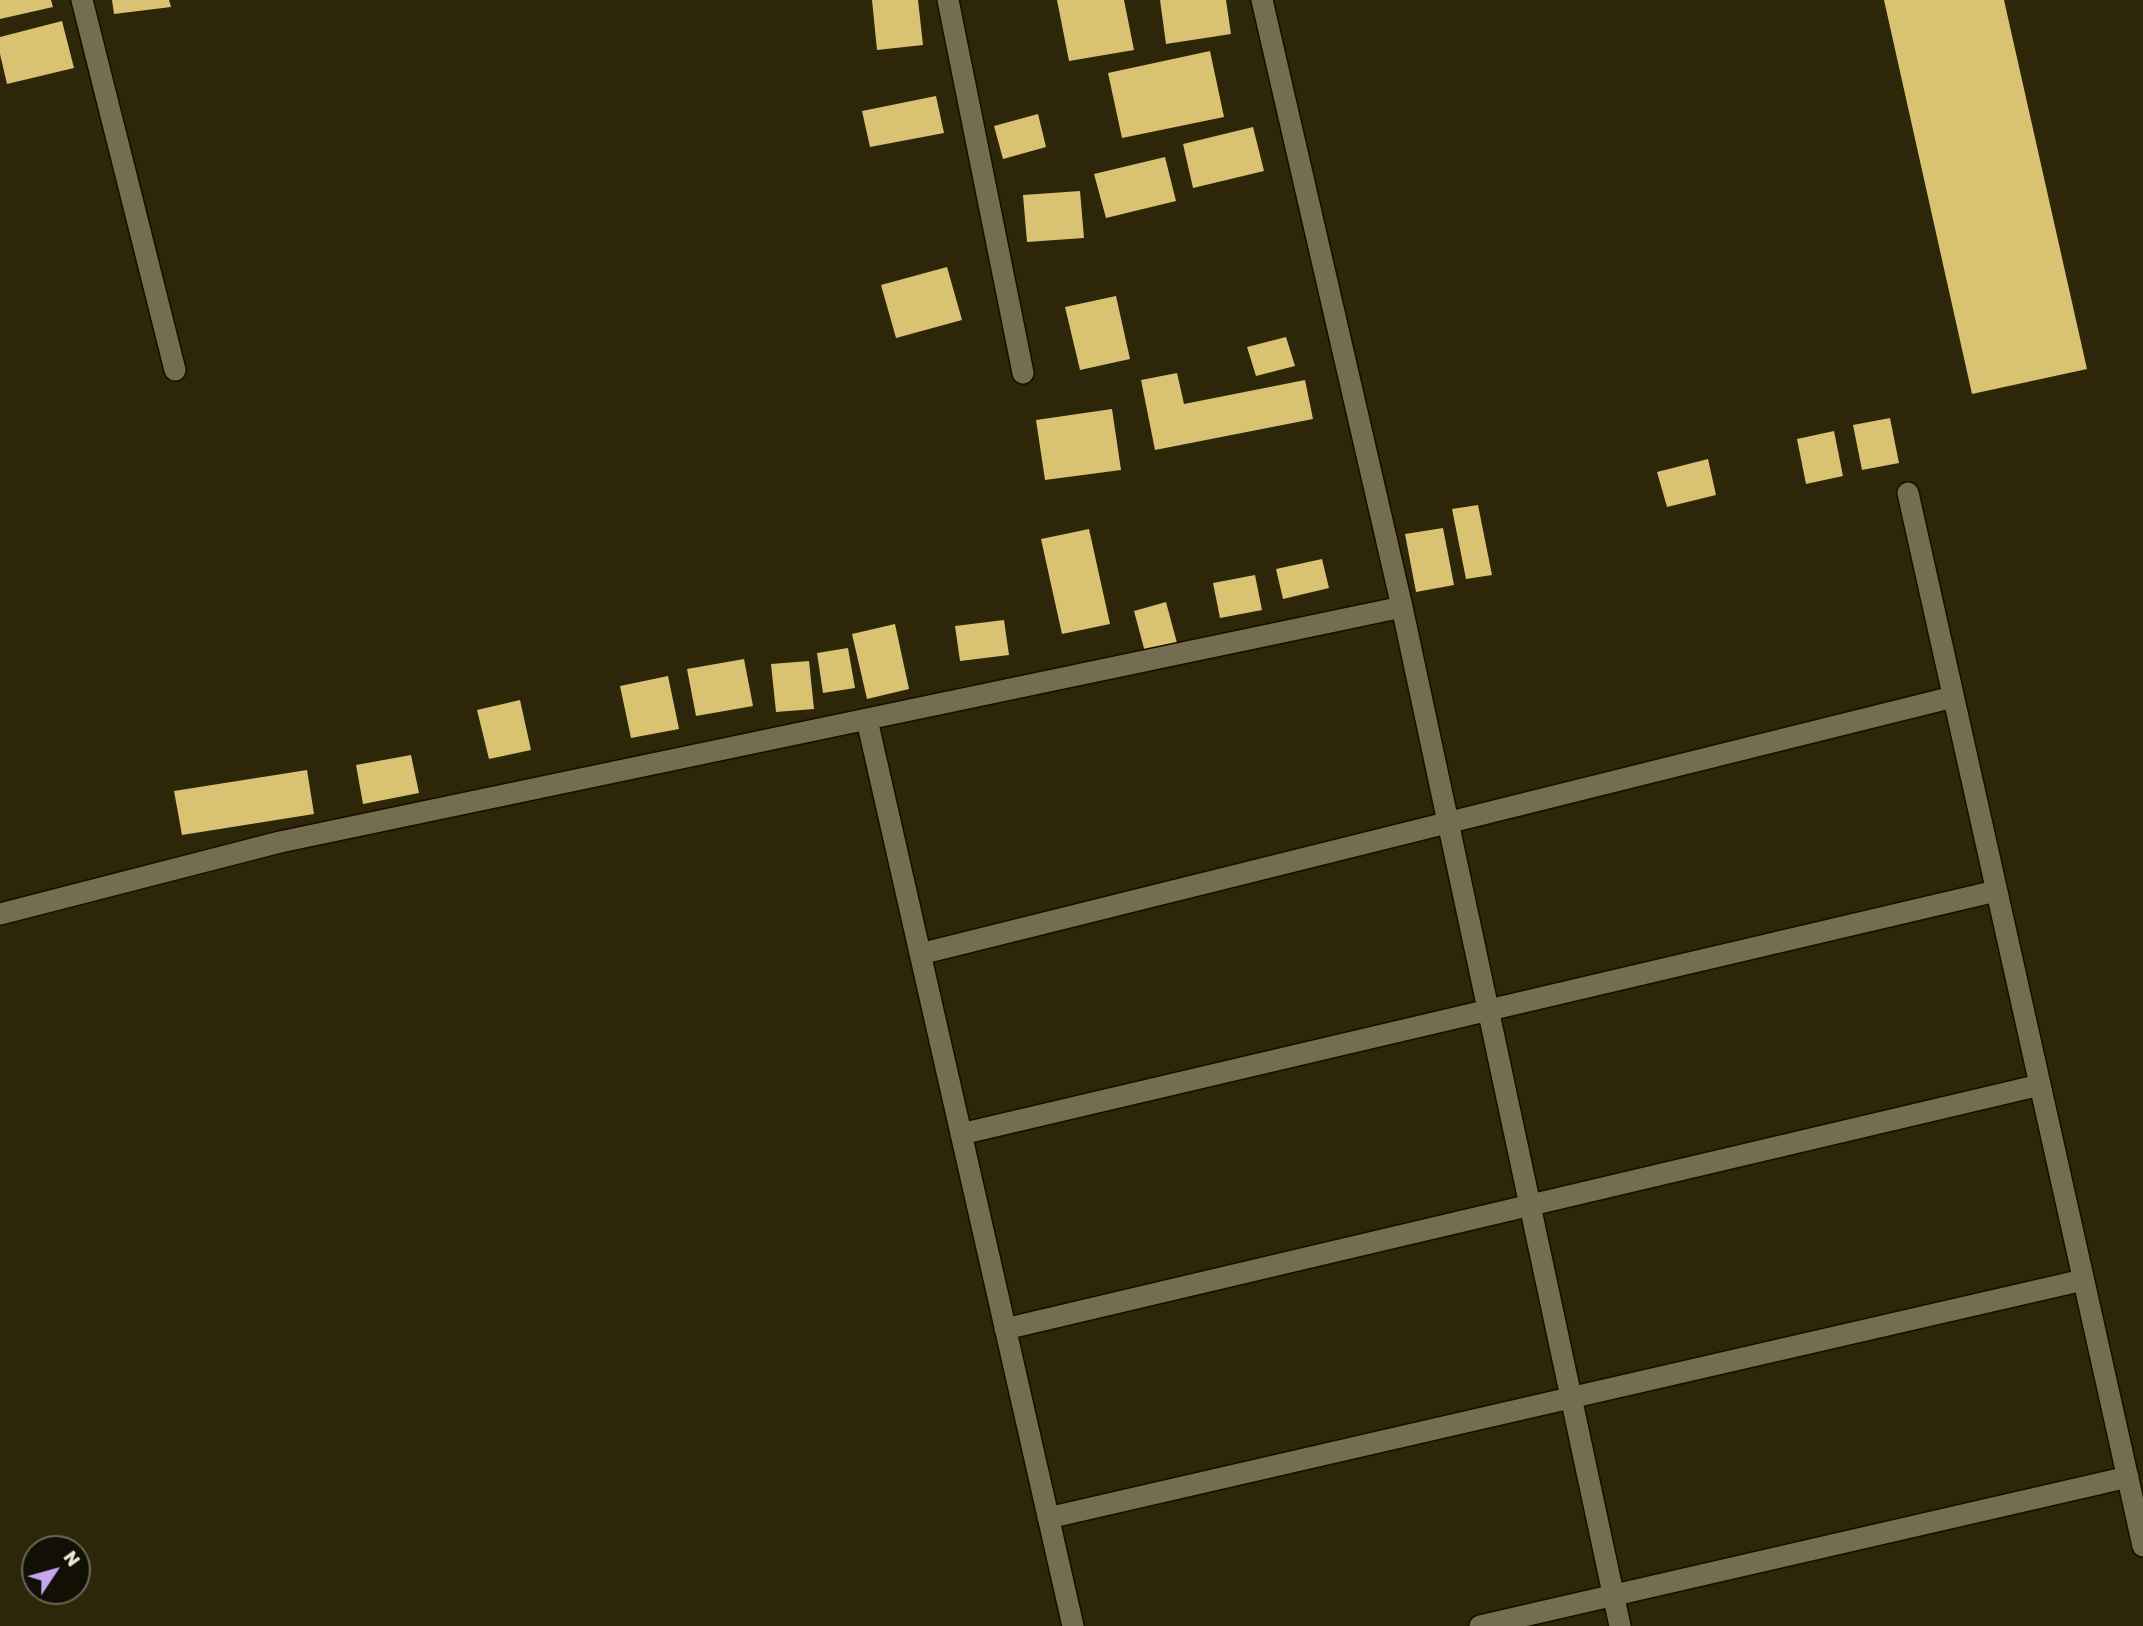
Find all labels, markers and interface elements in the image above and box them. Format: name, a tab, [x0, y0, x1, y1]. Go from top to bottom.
north arrow	[21, 1535, 91, 1605]
text: N	[58, 1546, 85, 1571]

